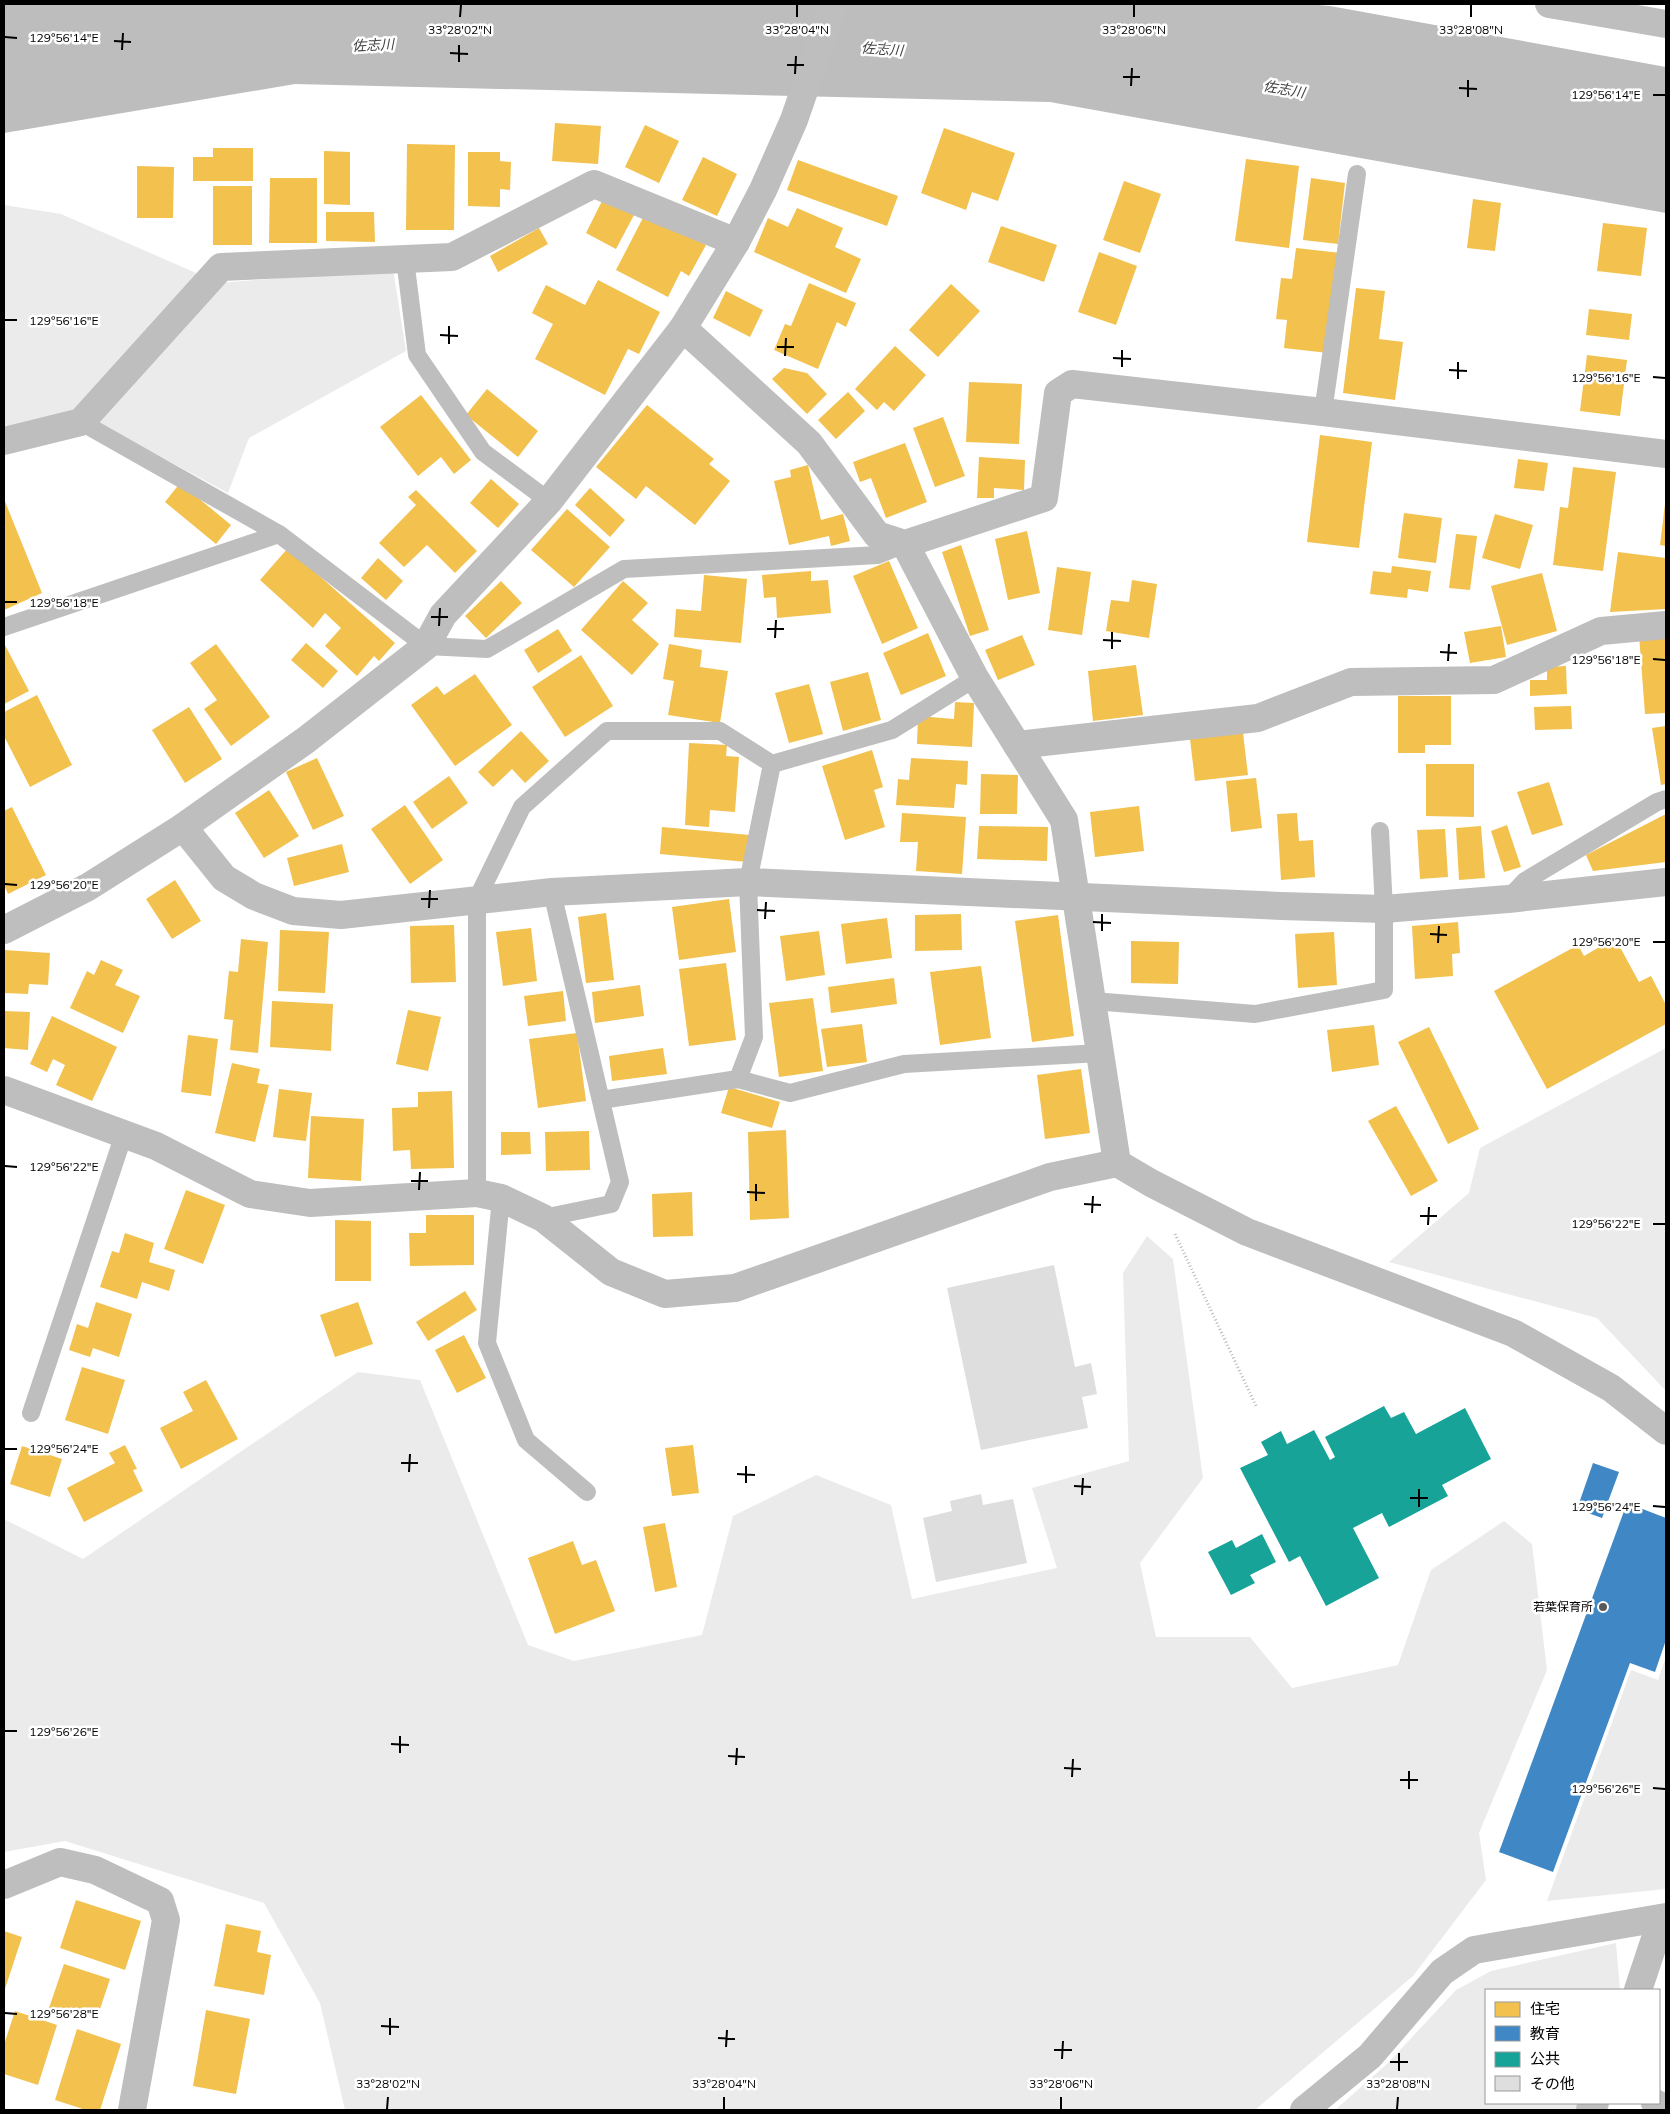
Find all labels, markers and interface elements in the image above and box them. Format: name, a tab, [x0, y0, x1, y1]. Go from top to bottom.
text: 33°28'02"N	[428, 22, 492, 37]
text: 33°28'04"N	[765, 22, 829, 37]
text: 33°28'06"N	[1102, 22, 1166, 37]
text: 33°28'08"N	[1439, 22, 1503, 37]
text: 129°56'14"E	[29, 30, 99, 45]
water label: 佐志川	[352, 35, 396, 55]
water label: 佐志川	[860, 39, 906, 60]
water label: 佐志川	[1262, 76, 1308, 102]
text: 129°56'14"E	[1571, 87, 1641, 102]
text: 129°56'16"E	[29, 313, 99, 328]
text: 129°56'16"E	[1571, 370, 1641, 385]
text: 129°56'18"E	[29, 595, 99, 610]
text: 129°56'18"E	[1571, 652, 1641, 667]
text: 129°56'20"E	[29, 877, 99, 892]
text: 129°56'20"E	[1571, 934, 1641, 949]
text: 129°56'22"E	[29, 1159, 99, 1174]
text: 129°56'22"E	[1571, 1216, 1641, 1231]
text: 129°56'24"E	[29, 1441, 99, 1456]
text: 129°56'24"E	[1571, 1499, 1641, 1514]
place label: 若葉保育所	[1533, 1599, 1593, 1614]
marker: 若葉保育所	[1597, 1601, 1609, 1613]
text: 129°56'26"E	[29, 1724, 99, 1739]
text: 129°56'26"E	[1571, 1781, 1641, 1796]
legend	[1485, 1989, 1660, 2104]
text: 住宅	[1530, 1999, 1560, 2018]
text: 129°56'28"E	[29, 2006, 99, 2021]
text: 教育	[1530, 2024, 1560, 2043]
text: 公共	[1530, 2049, 1560, 2068]
text: その他	[1530, 2074, 1575, 2093]
text: 33°28'02"N	[356, 2076, 420, 2091]
text: 33°28'04"N	[692, 2076, 756, 2091]
text: 33°28'06"N	[1029, 2076, 1093, 2091]
text: 33°28'08"N	[1366, 2076, 1430, 2091]

